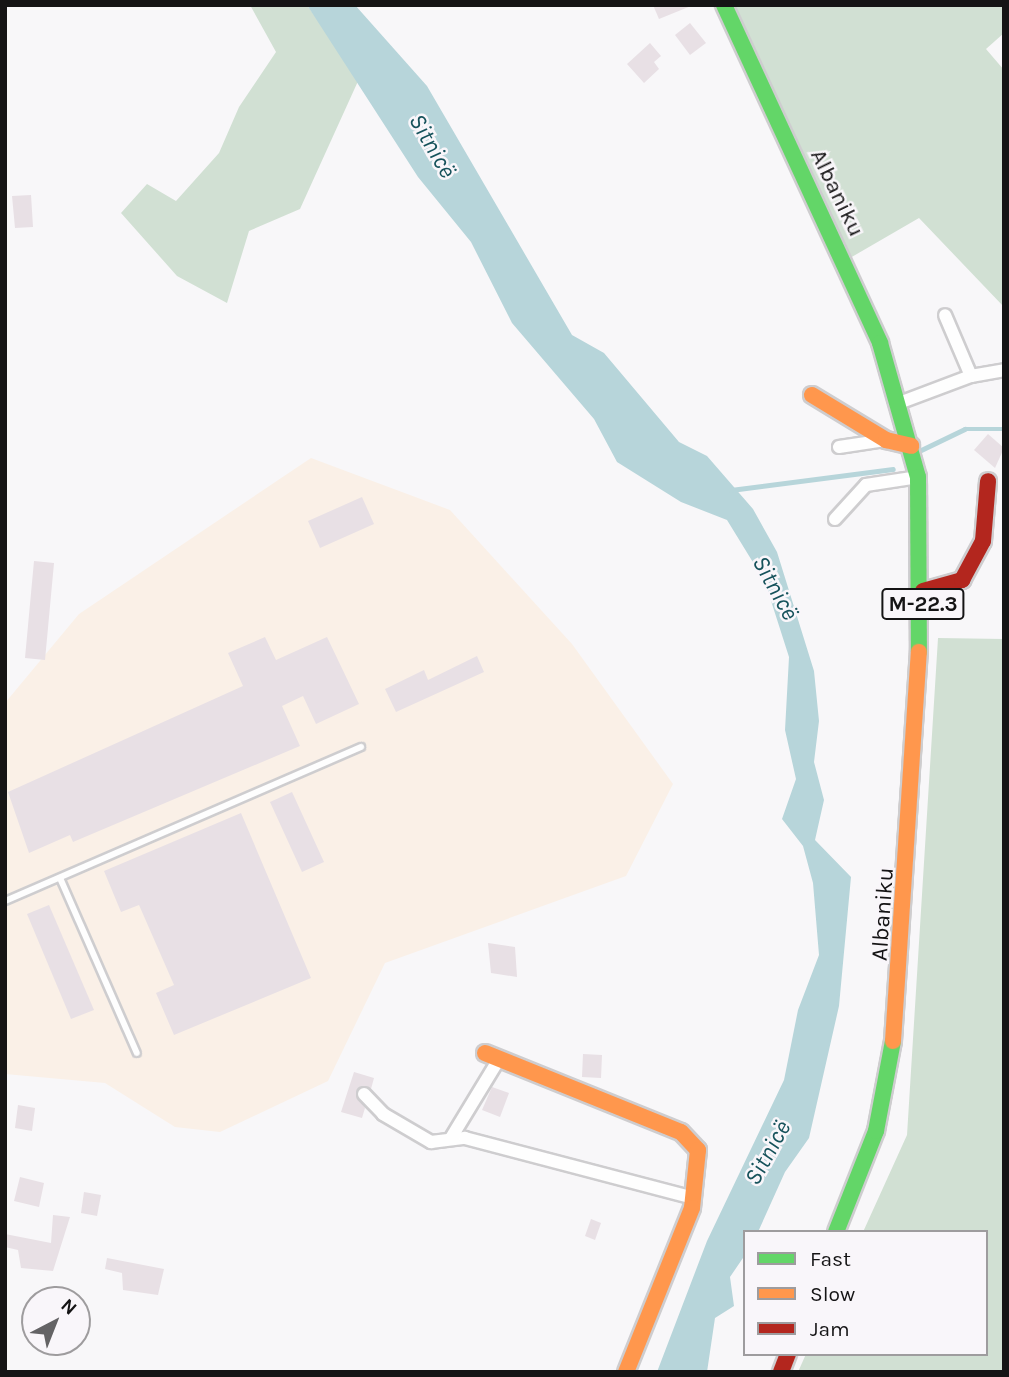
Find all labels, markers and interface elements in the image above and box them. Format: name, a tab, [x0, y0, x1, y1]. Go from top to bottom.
water label: Sitnicë	[402, 109, 462, 183]
street label: Albaniku	[804, 145, 870, 241]
water label: Sitnicë	[746, 551, 804, 625]
road number: M-22.3	[881, 586, 965, 622]
street label: Albaniku	[866, 866, 900, 962]
water label: Sitnicë	[739, 1116, 797, 1190]
legend	[743, 1230, 988, 1356]
text: Fast	[810, 1247, 851, 1271]
text: Slow	[810, 1282, 855, 1306]
north arrow	[21, 1286, 91, 1356]
text: N	[56, 1294, 81, 1320]
text: Jam	[810, 1317, 850, 1341]

